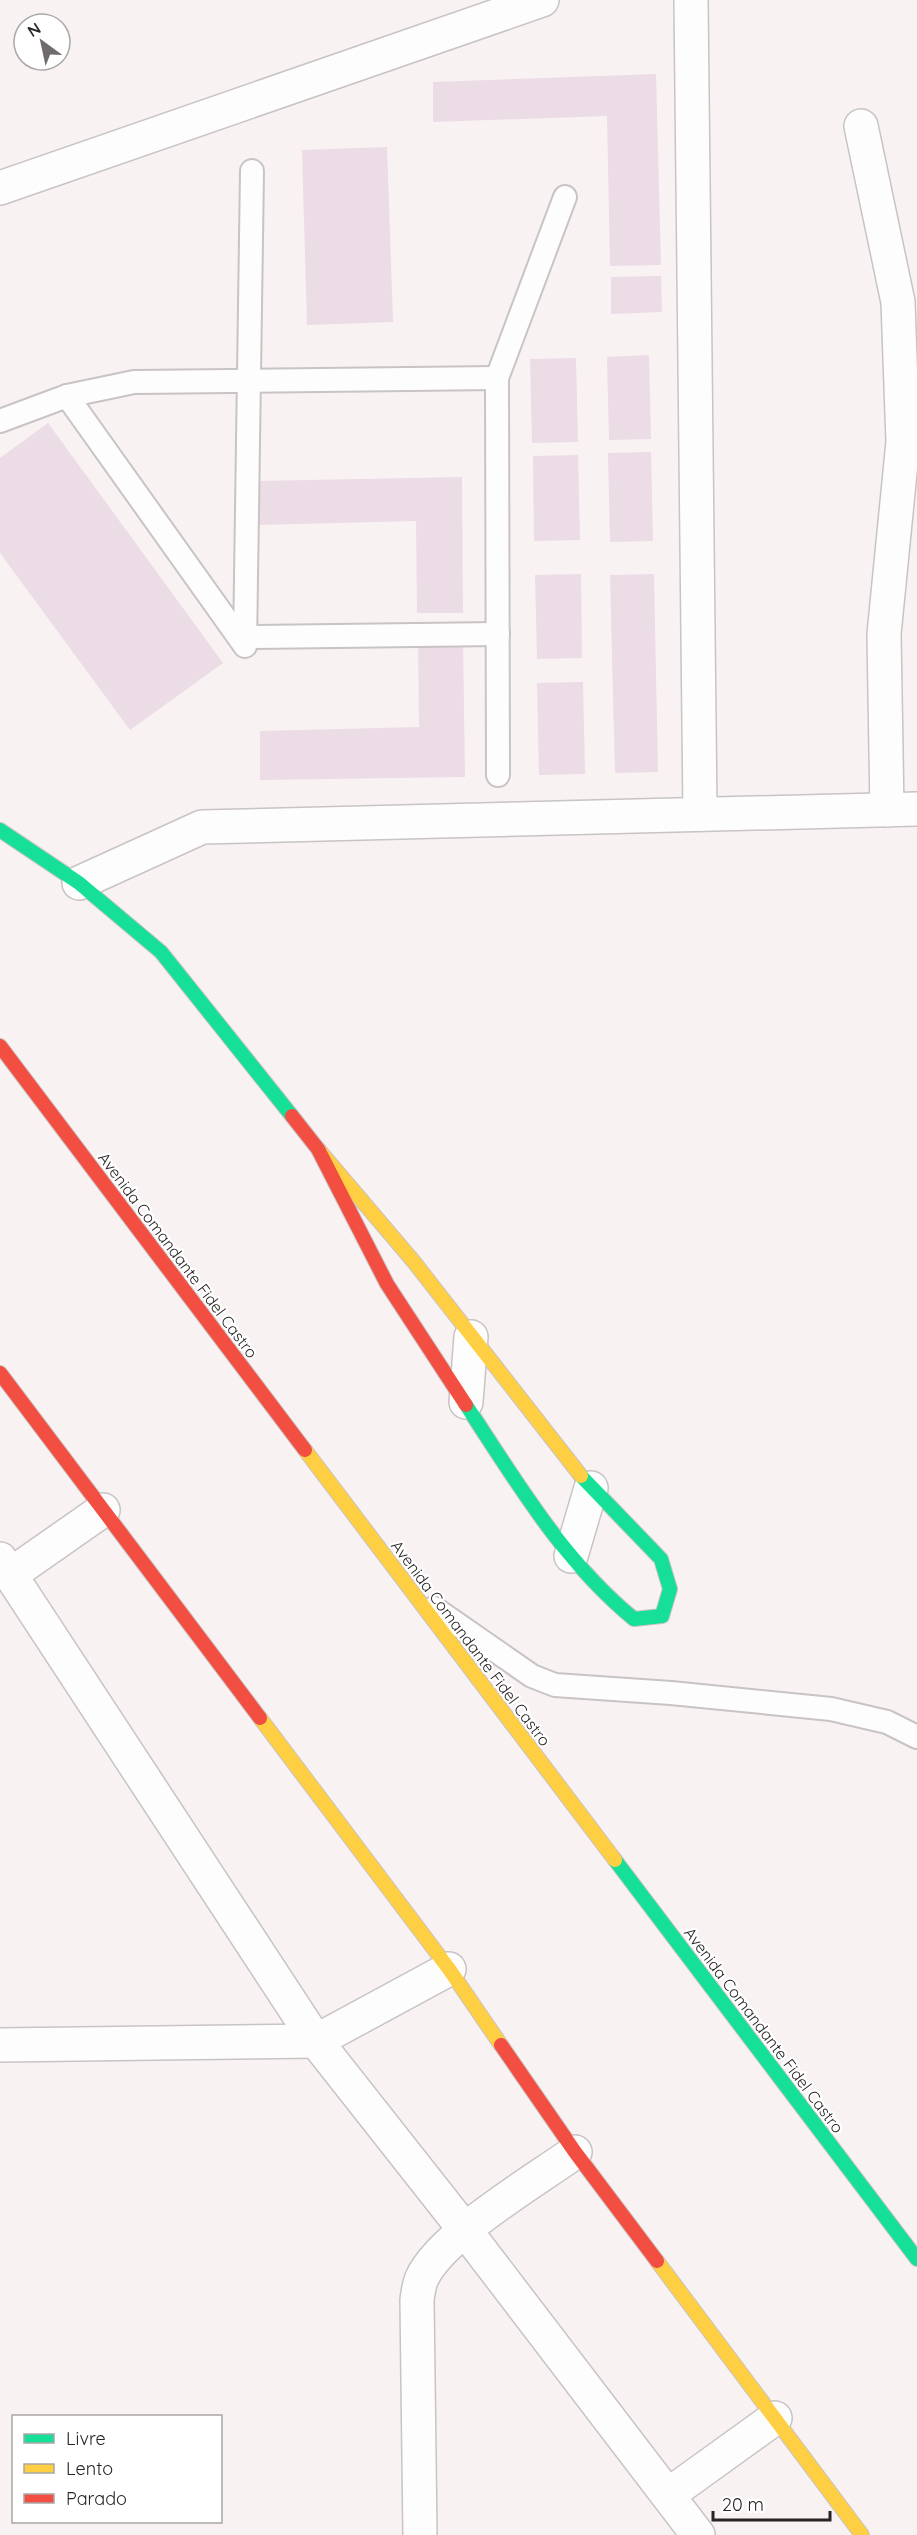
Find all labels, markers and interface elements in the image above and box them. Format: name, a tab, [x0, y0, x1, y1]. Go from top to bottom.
north arrow	[12, 12, 72, 72]
text: N	[23, 18, 44, 41]
street label: Avenida Comandante Fidel Castro	[94, 1148, 262, 1362]
street label: Avenida Comandante Fidel Castro	[387, 1536, 555, 1750]
street label: Avenida Comandante Fidel Castro	[680, 1923, 848, 2137]
legend	[12, 2415, 222, 2523]
text: Livre	[66, 2427, 106, 2450]
text: Lento	[66, 2457, 113, 2480]
scale bar	[713, 2484, 830, 2522]
text: Parado	[66, 2487, 127, 2510]
text: 20 m	[722, 2493, 764, 2516]

